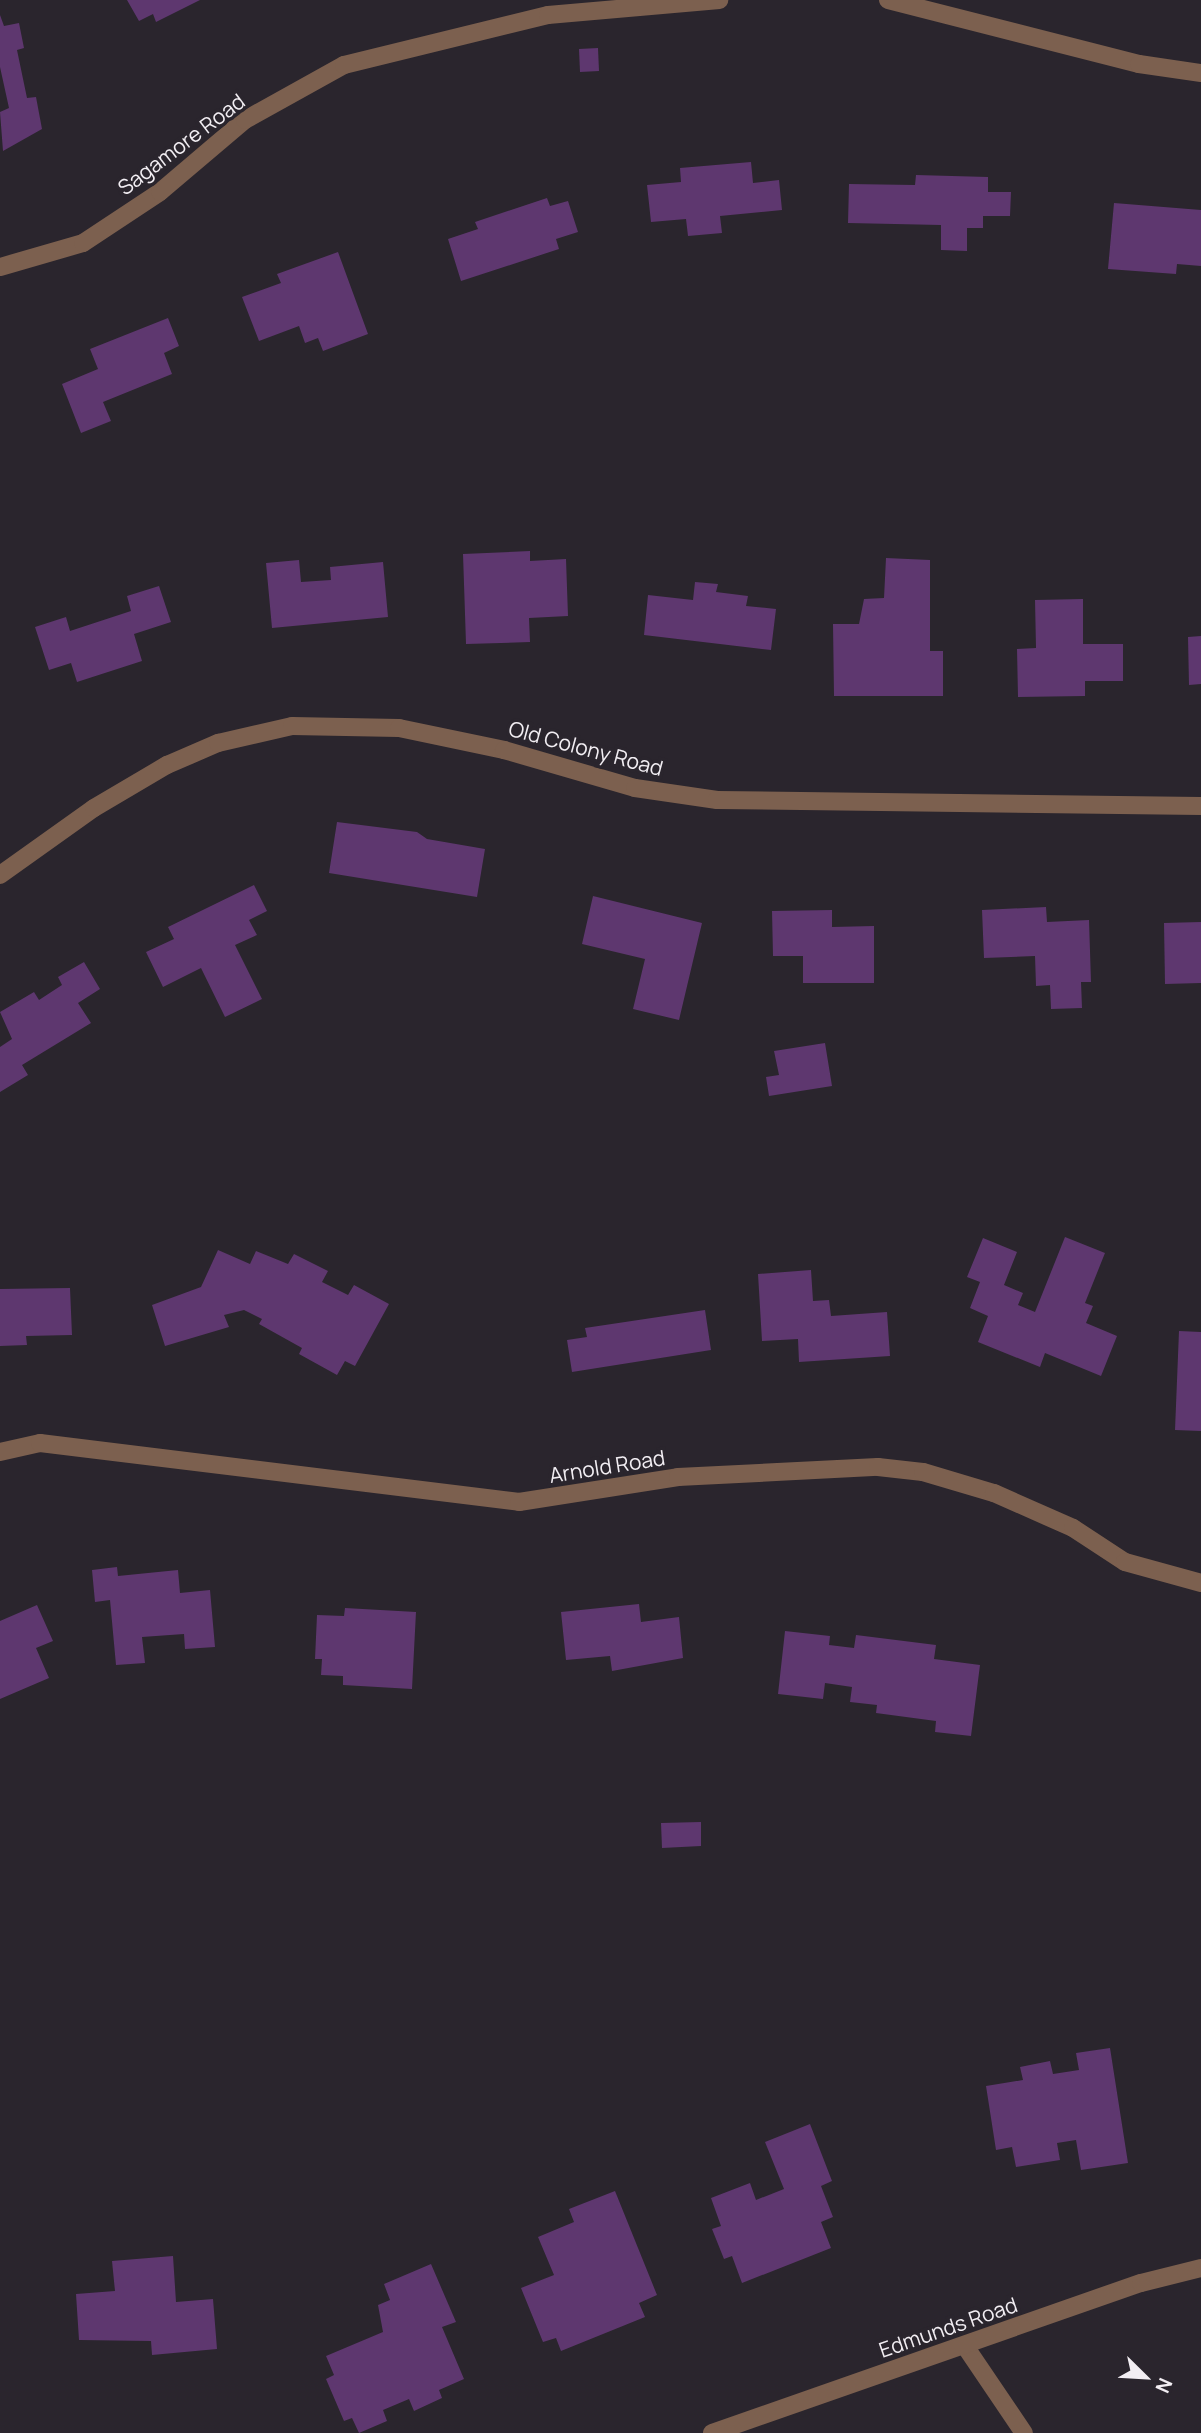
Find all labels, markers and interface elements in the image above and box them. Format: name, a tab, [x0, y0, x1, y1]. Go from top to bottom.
street label: Sagamore Road	[113, 88, 249, 200]
street label: Old Colony Road	[506, 715, 666, 781]
street label: Arnold Road	[547, 1444, 667, 1488]
street label: Edmunds Road	[876, 2292, 1020, 2362]
north arrow	[1110, 2342, 1180, 2412]
text: N	[1150, 2374, 1179, 2397]

